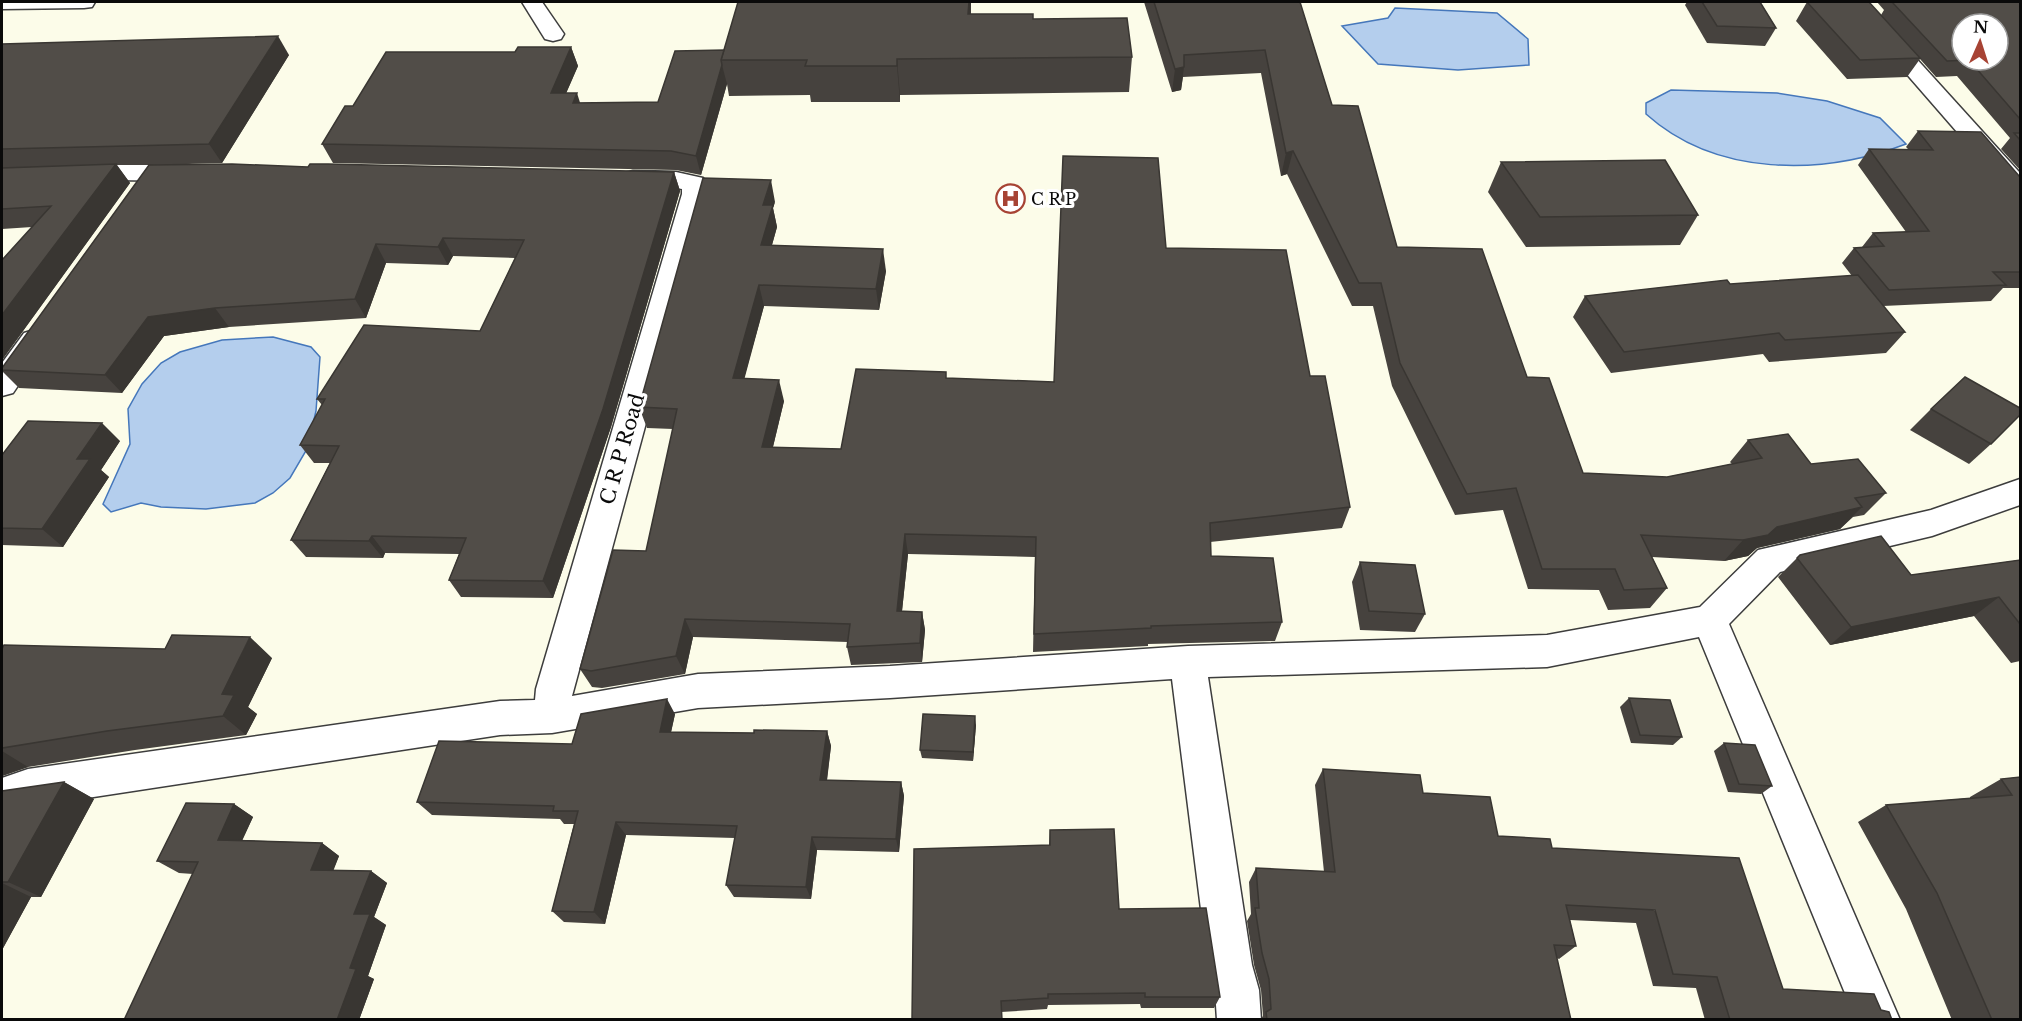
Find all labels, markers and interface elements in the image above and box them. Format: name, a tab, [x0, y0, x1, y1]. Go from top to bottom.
north arrow	[1950, 12, 2010, 72]
text: N	[1973, 17, 1989, 37]
hospital icon: C R P	[994, 183, 1026, 215]
place label: C R P	[1031, 189, 1076, 209]
street label: C R P Road	[595, 391, 649, 507]

